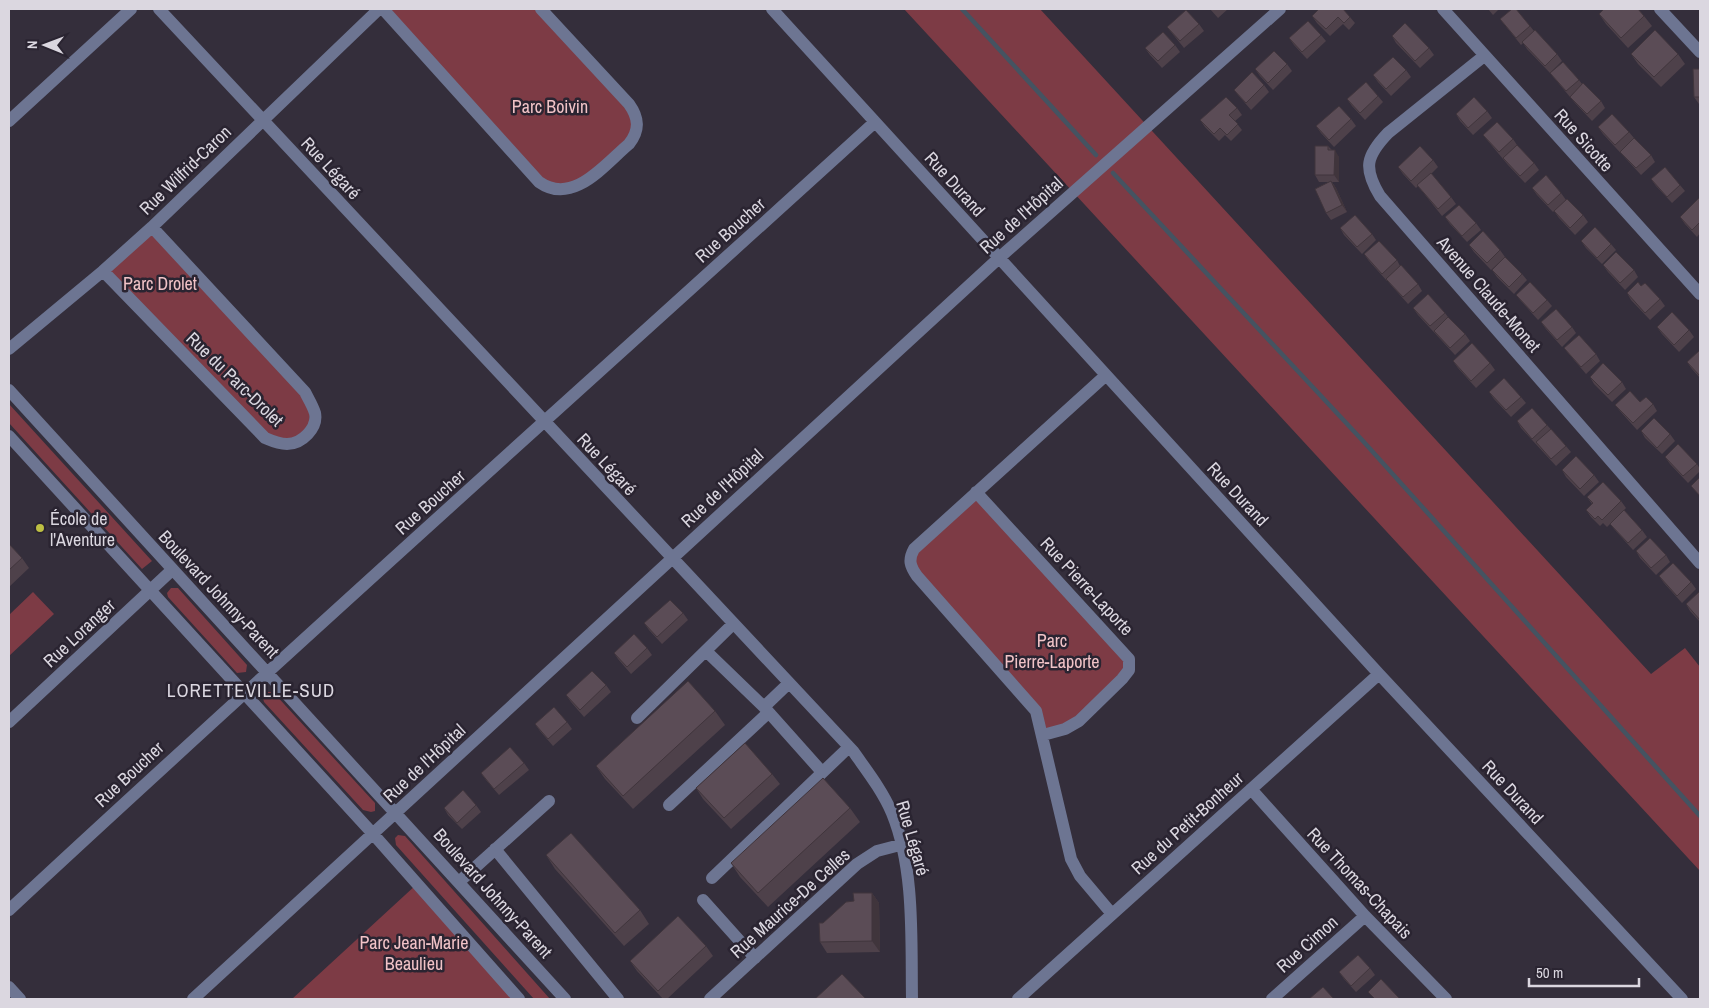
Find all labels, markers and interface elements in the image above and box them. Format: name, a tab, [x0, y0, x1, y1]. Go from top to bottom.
north arrow	[20, 20, 70, 70]
text: N	[23, 40, 41, 49]
park label: Parc Boivin	[512, 94, 588, 119]
street label: Rue Sicotte	[1549, 103, 1619, 177]
street label: Rue Wilfrid-Caron	[134, 120, 236, 220]
street label: Rue Légaré	[296, 131, 366, 205]
street label: Rue Durand	[919, 146, 991, 222]
street label: Rue de l'Hôpital	[974, 171, 1068, 259]
street label: Rue Boucher	[690, 192, 770, 268]
street label: Avenue Claude-Monet	[1431, 230, 1547, 358]
park label: Parc Drolet	[123, 271, 197, 296]
street label: Rue du Parc-Drolet	[181, 326, 289, 432]
street label: Rue Légaré	[572, 427, 642, 501]
street label: Rue de l'Hôpital	[675, 443, 769, 533]
street label: Rue Durand	[1202, 456, 1274, 532]
street label: Rue Boucher	[390, 464, 470, 540]
place label: École de l'Aventure	[50, 506, 115, 552]
marker: École de l'Aventure	[34, 522, 46, 534]
street label: Boulevard Johnny-Parent	[153, 525, 285, 663]
street label: Rue Pierre-Laporte	[1035, 531, 1139, 641]
street label: Rue Loranger	[37, 593, 121, 673]
park label: Parc Pierre-Laporte	[1004, 628, 1100, 674]
district label: LORETTEVILLE-SUD	[167, 677, 335, 703]
street label: Rue de l'Hôpital	[377, 718, 471, 808]
street label: Rue Boucher	[89, 735, 169, 813]
street label: Rue Durand	[1477, 754, 1549, 830]
street label: Rue du Petit-Bonheur	[1126, 766, 1248, 880]
street label: Rue Légaré	[890, 797, 936, 879]
street label: Rue Thomas-Chapais	[1302, 822, 1418, 944]
street label: Boulevard Johnny-Parent	[428, 823, 558, 963]
street label: Rue Maurice-De Celles	[725, 842, 855, 964]
street label: Rue Cimon	[1271, 910, 1343, 978]
park label: Parc Jean-Marie Beaulieu	[359, 930, 469, 976]
scale bar	[1529, 956, 1639, 988]
text: 50 m	[1536, 962, 1563, 983]

